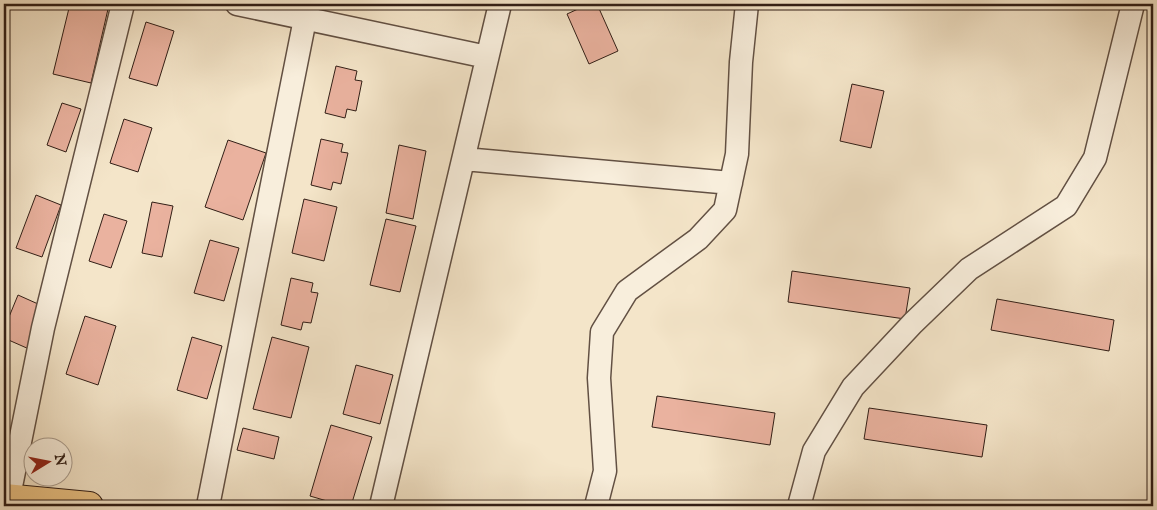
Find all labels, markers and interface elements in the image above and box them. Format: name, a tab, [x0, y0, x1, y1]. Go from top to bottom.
north arrow	[22, 438, 72, 488]
text: N	[50, 451, 70, 467]

